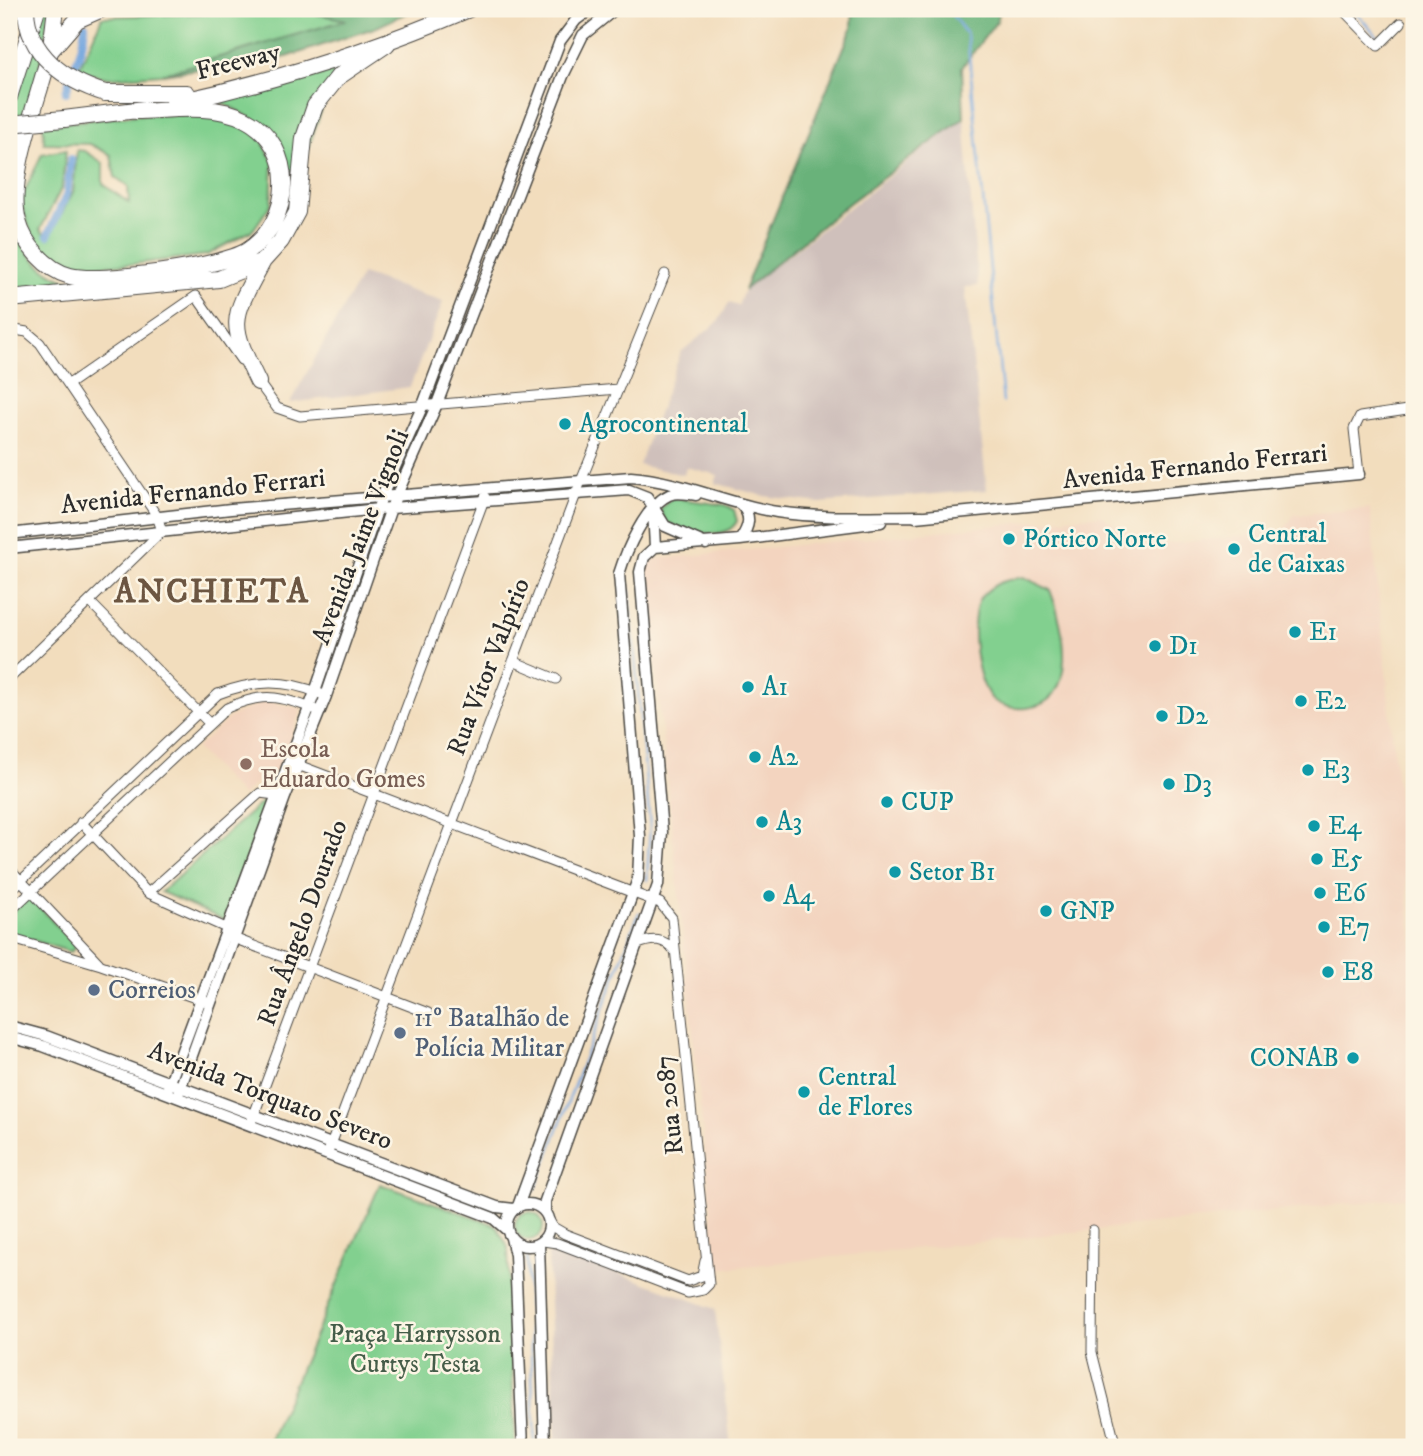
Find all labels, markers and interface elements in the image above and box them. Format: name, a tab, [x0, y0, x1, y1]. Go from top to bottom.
street label: Freeway	[192, 35, 284, 88]
place label: Agrocontinental	[579, 408, 748, 441]
marker: Agrocontinental	[557, 416, 573, 432]
street label: Avenida Jaime Vignoli	[305, 425, 417, 649]
street label: Avenida Fernando Ferrari	[1061, 437, 1329, 497]
street label: Avenida Fernando Ferrari	[59, 462, 327, 522]
place label: Central de Caixas	[1248, 518, 1345, 581]
place label: Pórtico Norte	[1023, 523, 1166, 556]
marker: Pórtico Norte	[1001, 531, 1017, 547]
marker: Central de Caixas	[1226, 541, 1242, 557]
district label: ANCHIETA	[113, 572, 310, 613]
street label: Rua Vítor Valpírio	[440, 574, 538, 760]
place label: E1	[1309, 616, 1337, 649]
marker: E1	[1287, 624, 1303, 640]
place label: D1	[1169, 630, 1198, 663]
marker: D1	[1147, 638, 1163, 654]
place label: A1	[762, 671, 788, 704]
marker: A1	[740, 679, 756, 695]
place label: E2	[1315, 685, 1346, 718]
marker: E2	[1293, 693, 1309, 709]
place label: D2	[1176, 700, 1208, 733]
marker: D2	[1154, 708, 1170, 724]
place label: Escola Eduardo Gomes	[260, 733, 425, 796]
place label: A2	[769, 741, 799, 774]
marker: A2	[747, 749, 763, 765]
place label: E3	[1322, 754, 1350, 787]
marker: Escola Eduardo Gomes	[238, 756, 254, 772]
marker: E3	[1300, 762, 1316, 778]
place label: D3	[1183, 768, 1212, 801]
marker: D3	[1161, 776, 1177, 792]
place label: CUP	[901, 786, 954, 819]
marker: CUP	[879, 794, 895, 810]
place label: A3	[776, 806, 802, 839]
place label: E4	[1328, 810, 1362, 843]
marker: A3	[754, 814, 770, 830]
street label: Rua Ângelo Dourado	[249, 815, 356, 1031]
marker: E4	[1306, 818, 1322, 834]
place label: E5	[1331, 843, 1362, 876]
marker: E5	[1309, 851, 1325, 867]
place label: Setor B1	[909, 856, 996, 889]
marker: Setor B1	[887, 864, 903, 880]
place label: E6	[1334, 877, 1367, 910]
place label: A4	[783, 880, 816, 913]
marker: E6	[1312, 885, 1328, 901]
marker: A4	[761, 888, 777, 904]
place label: GNP	[1060, 895, 1115, 928]
marker: GNP	[1038, 903, 1054, 919]
place label: E7	[1338, 911, 1370, 944]
marker: E7	[1316, 919, 1332, 935]
place label: E8	[1342, 956, 1373, 989]
marker: E8	[1320, 964, 1336, 980]
place label: Correios	[108, 974, 196, 1007]
marker: Correios	[86, 982, 102, 998]
place label: 11º Batalhão de Polícia Militar	[414, 1002, 569, 1065]
marker: 11º Batalhão de Polícia Militar	[392, 1025, 408, 1041]
street label: Avenida Torquato Severo	[143, 1034, 397, 1158]
place label: CONAB	[1250, 1042, 1339, 1075]
marker: CONAB	[1345, 1050, 1361, 1066]
street label: Rua 2087	[648, 1054, 692, 1156]
place label: Central de Flores	[818, 1061, 913, 1124]
marker: Central de Flores	[796, 1084, 812, 1100]
park label: Praça Harrysson Curtys Testa	[329, 1318, 501, 1381]

